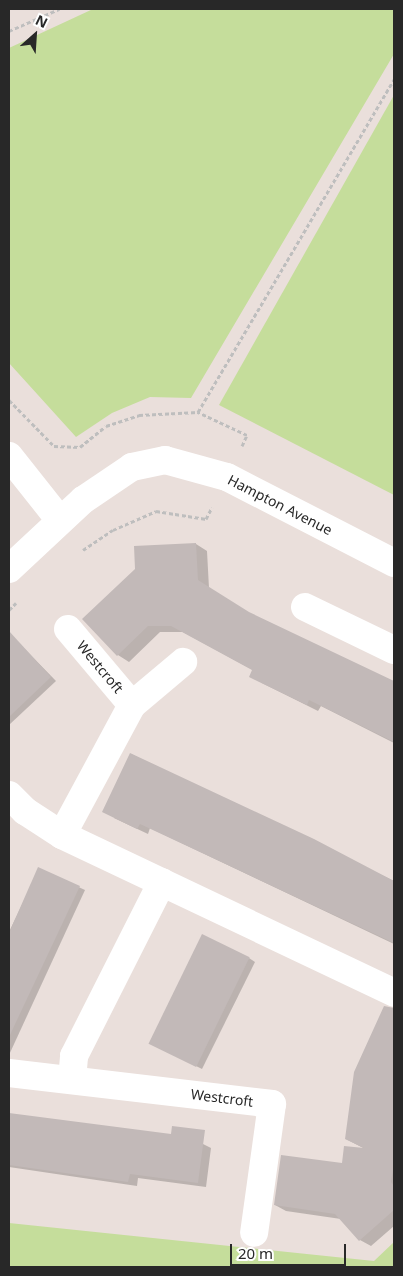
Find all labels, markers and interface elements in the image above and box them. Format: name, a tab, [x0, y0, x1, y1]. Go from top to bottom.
north arrow	[10, 10, 60, 60]
text: N	[33, 10, 51, 32]
street label: Hampton Avenue	[225, 471, 335, 539]
street label: Westcroft	[73, 637, 127, 697]
street label: Westcroft	[190, 1086, 254, 1110]
scale bar	[233, 1234, 349, 1266]
text: 20 m	[238, 1243, 273, 1263]

